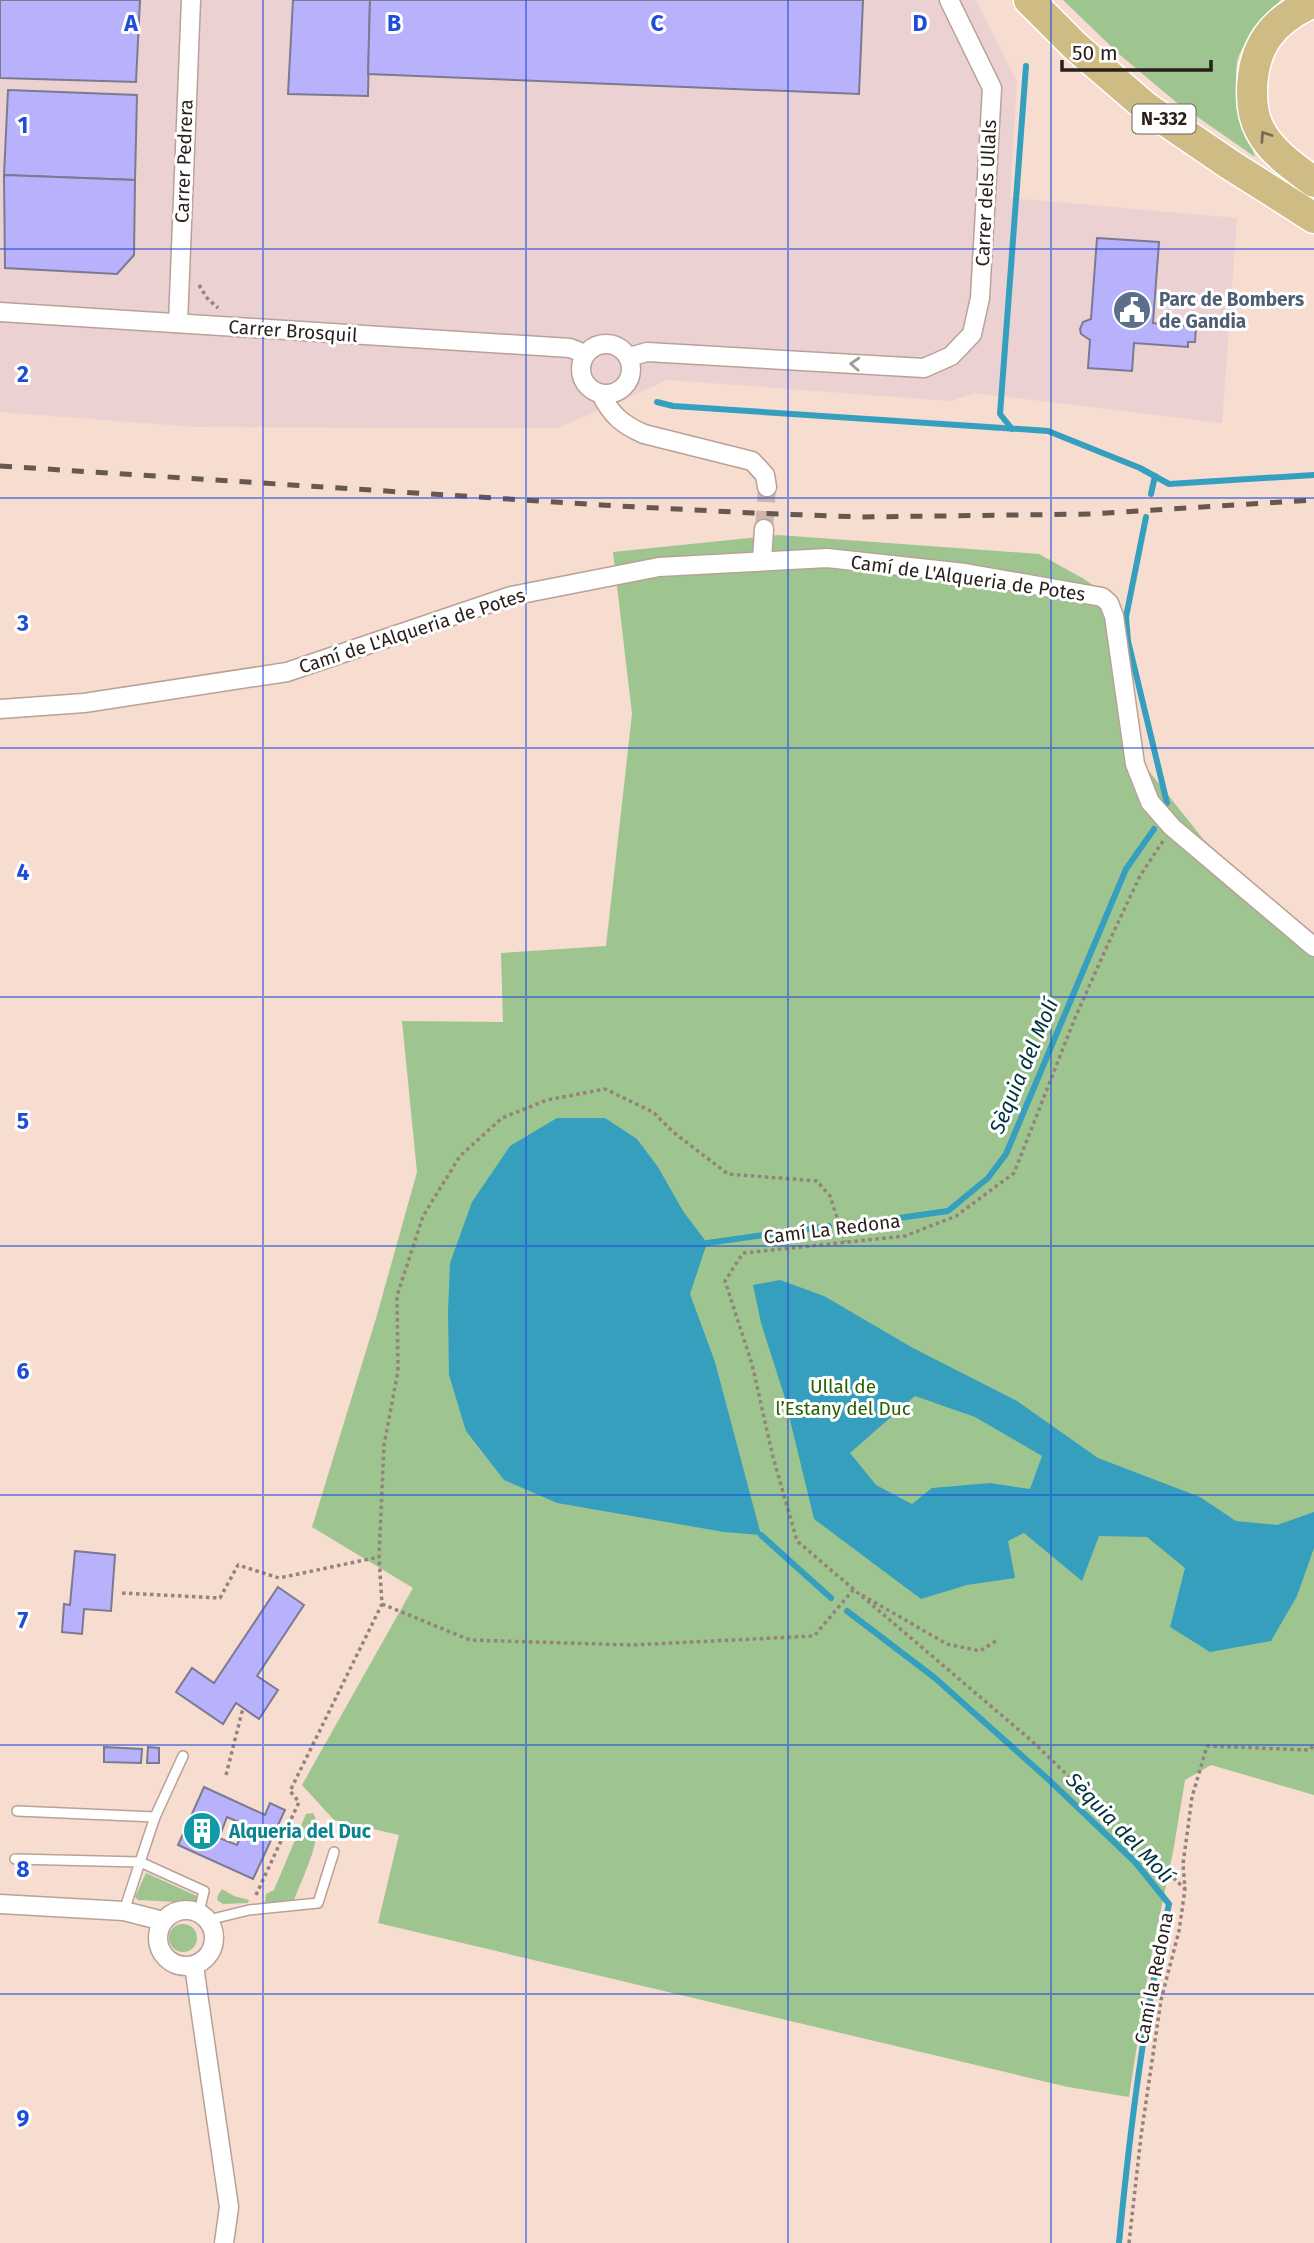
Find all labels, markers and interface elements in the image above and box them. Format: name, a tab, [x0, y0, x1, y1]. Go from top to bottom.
text: A	[123, 9, 138, 37]
text: B	[387, 9, 401, 37]
text: C	[650, 9, 664, 37]
text: D	[913, 9, 928, 37]
scale bar	[1062, 28, 1211, 72]
text: 50 m	[1072, 40, 1118, 66]
street label: Carrer Pedrera	[170, 99, 198, 223]
road number: N-332	[1132, 104, 1196, 134]
text: 1	[18, 111, 28, 139]
street label: Carrer dels Ullals	[971, 119, 1001, 267]
one-way arrow	[1261, 131, 1273, 144]
place label: Parc de Bombers de Gandia	[1159, 288, 1304, 333]
public building icon: Parc de Bombers de Gandia	[1111, 289, 1153, 331]
street label: Carrer Brosquil	[228, 315, 359, 347]
one-way arrow	[850, 357, 861, 372]
text: 2	[17, 360, 29, 388]
street label: Camí de L'Alqueria de Potes	[849, 550, 1087, 606]
street label: Camí de L'Alqueria de Potes	[296, 583, 528, 679]
text: 3	[16, 609, 29, 637]
text: 4	[17, 858, 30, 886]
water label: Sèquia del Molí	[983, 993, 1065, 1138]
text: 5	[17, 1107, 29, 1135]
street label: Camí La Redona	[762, 1209, 902, 1249]
text: 6	[17, 1357, 30, 1385]
park label: Ullal de l’Estany del Duc	[775, 1375, 911, 1420]
text: 7	[18, 1606, 29, 1634]
water label: Sèquia del Molí	[1060, 1766, 1180, 1890]
building icon: Alqueria del Duc	[181, 1810, 223, 1852]
place label: Alqueria del Duc	[228, 1820, 371, 1843]
text: 8	[16, 1855, 30, 1883]
street label: Camí la Redona	[1130, 1910, 1178, 2046]
text: 9	[17, 2104, 30, 2132]

